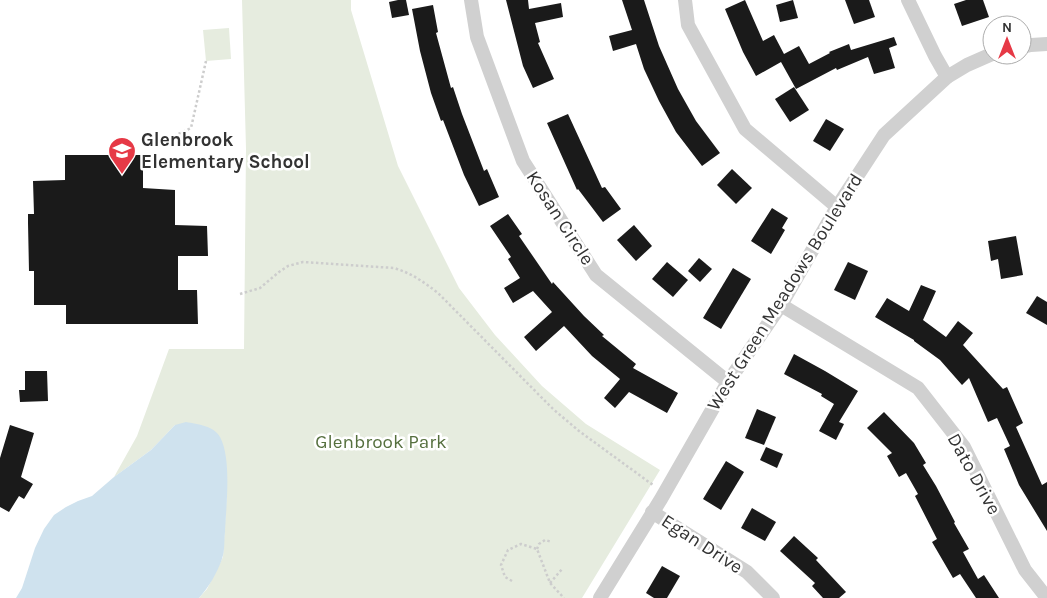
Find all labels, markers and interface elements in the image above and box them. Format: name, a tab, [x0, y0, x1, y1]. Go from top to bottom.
north arrow	[982, 15, 1032, 65]
text: N	[1002, 19, 1012, 36]
place label: Glenbrook Elementary School	[141, 129, 310, 173]
school or university icon: Glenbrook Elementary School	[107, 136, 137, 175]
street label: Kosan Circle	[522, 167, 598, 269]
street label: West Green Meadows Boulevard	[703, 169, 867, 415]
street label: Dato Drive	[943, 430, 1005, 518]
park label: Glenbrook Park	[315, 431, 447, 453]
street label: Egan Drive	[657, 510, 747, 578]

